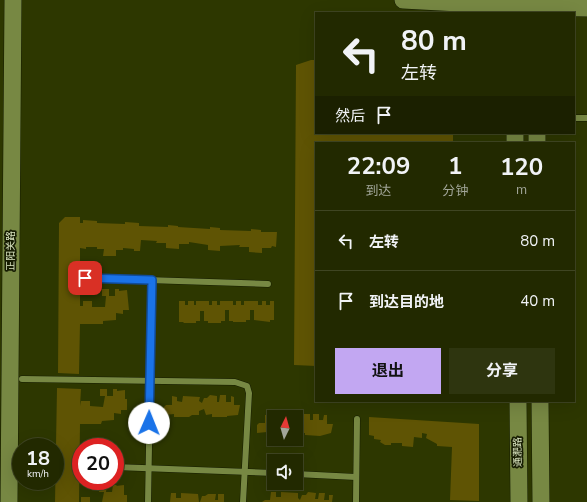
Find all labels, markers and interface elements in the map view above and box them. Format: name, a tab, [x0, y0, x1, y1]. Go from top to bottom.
text: 80 m	[401, 22, 467, 60]
icon: left	[335, 28, 387, 80]
text: 左转	[401, 61, 437, 85]
icon: arrive	[373, 104, 395, 126]
text: 然后	[335, 106, 365, 126]
text: 22:09	[347, 150, 410, 182]
text: 1	[448, 150, 462, 182]
text: 120	[500, 151, 543, 183]
text: m	[516, 181, 527, 199]
text: 到达	[366, 182, 392, 200]
text: 分钟	[442, 182, 468, 200]
icon: left	[335, 230, 357, 252]
street label: 正阳关路	[4, 231, 18, 271]
text: 80 m	[520, 231, 555, 251]
text: 左转	[369, 232, 399, 252]
pin	[68, 261, 102, 295]
icon: arrive	[74, 267, 96, 289]
icon: arrive	[335, 290, 357, 312]
text: 40 m	[520, 291, 555, 311]
text: 到达目的地	[369, 292, 444, 312]
button: 退出	[335, 348, 441, 394]
button: 分享	[449, 348, 555, 394]
position arrow	[128, 402, 170, 444]
north arrow	[267, 410, 303, 446]
map controls	[267, 410, 303, 490]
street label: 通淝路	[511, 437, 525, 467]
speed limit sign: 20	[72, 438, 124, 490]
text: 18	[26, 445, 50, 472]
button: sound	[267, 454, 303, 490]
text: km/h	[27, 467, 49, 481]

